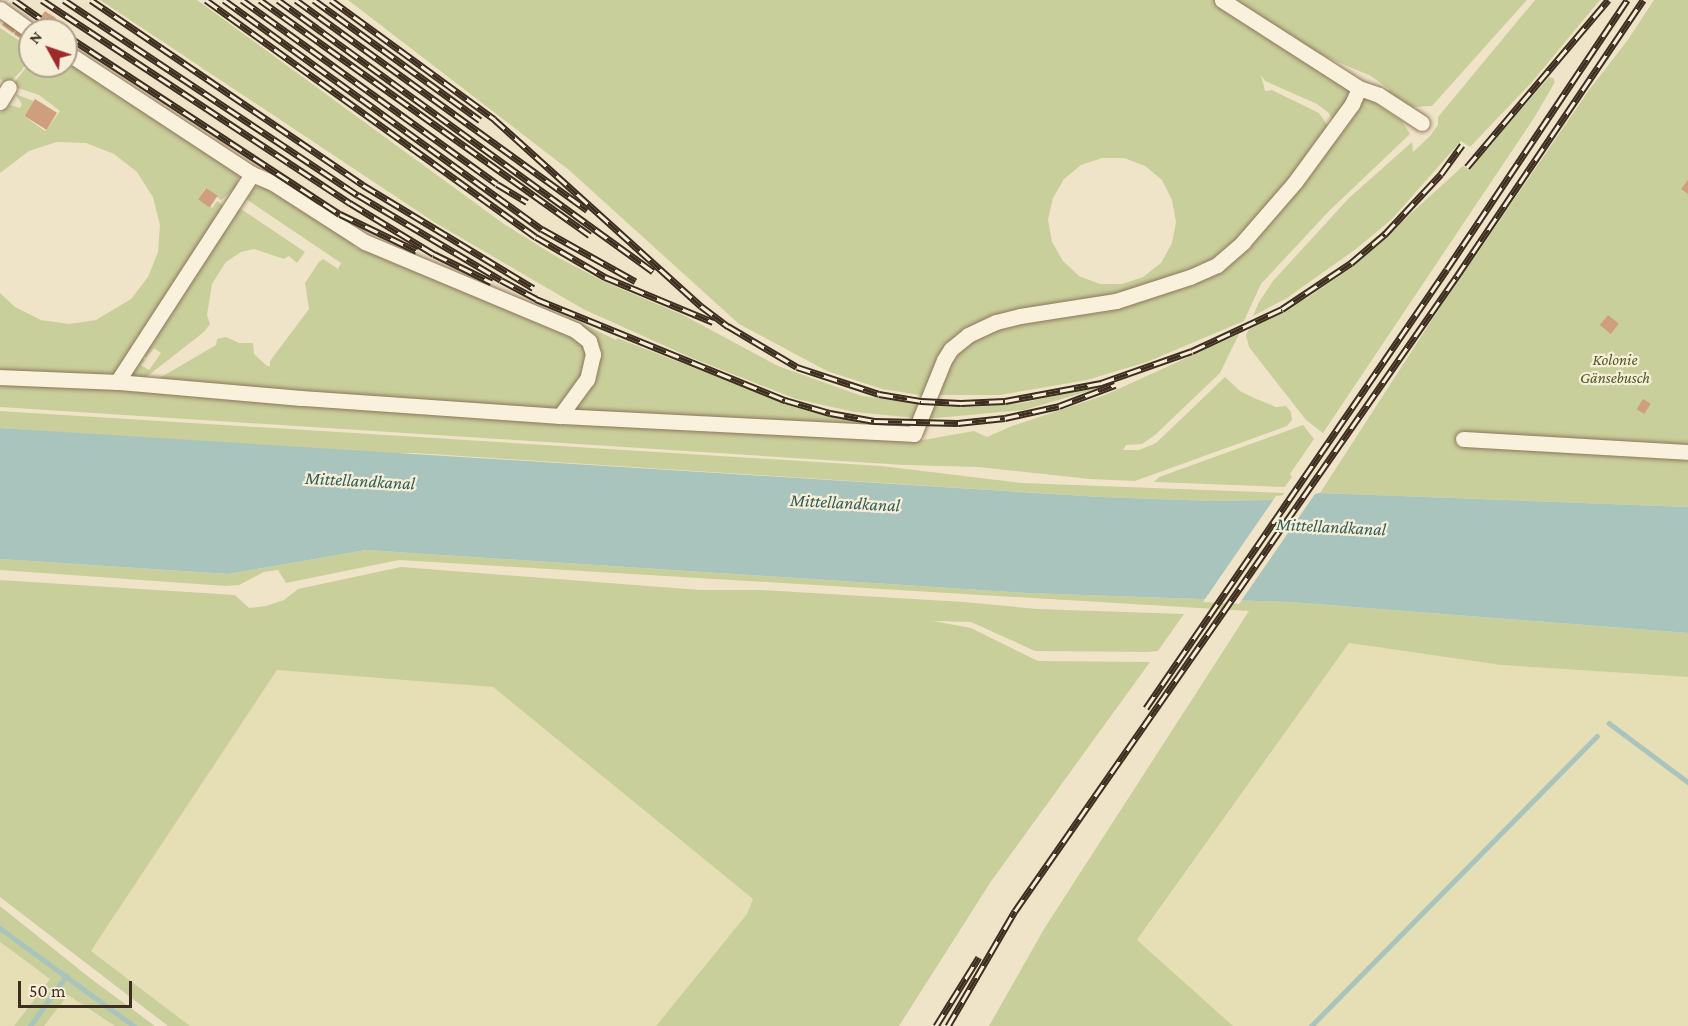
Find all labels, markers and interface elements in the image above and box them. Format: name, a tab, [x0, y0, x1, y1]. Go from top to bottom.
north arrow	[18, 18, 78, 78]
text: N	[25, 28, 45, 47]
park label: Kolonie Gänsebusch	[1580, 350, 1650, 388]
water label: Mittellandkanal	[304, 467, 416, 495]
water label: Mittellandkanal	[789, 489, 901, 517]
water label: Mittellandkanal	[1275, 513, 1387, 541]
scale bar	[21, 969, 135, 1007]
text: 50 m	[29, 981, 66, 1001]

